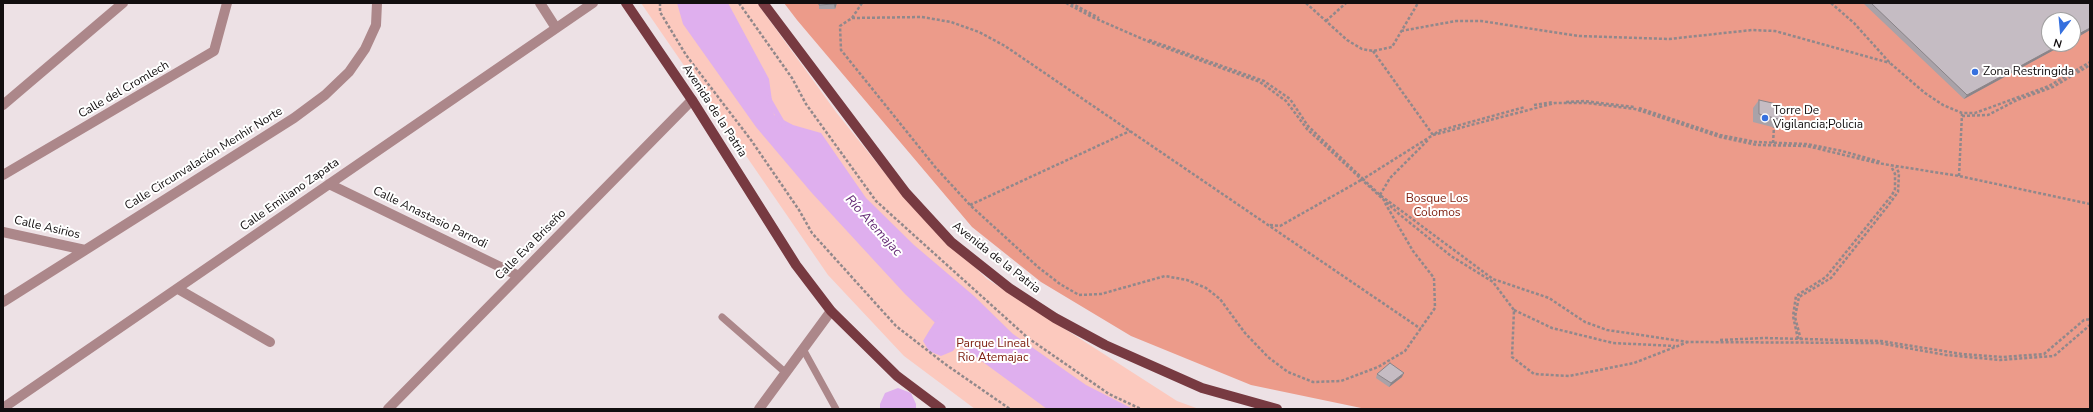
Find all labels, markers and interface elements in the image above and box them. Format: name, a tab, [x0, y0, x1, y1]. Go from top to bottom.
north arrow	[2041, 12, 2081, 52]
text: N	[2052, 35, 2064, 51]
street label: Calle del Cromlech	[76, 58, 172, 122]
street label: Avenida de la Patria	[679, 62, 749, 160]
place label: Zona Restringida	[1983, 65, 2074, 79]
marker: Zona Restringida	[1970, 67, 1980, 77]
street label: Calle Circunvalación Menhir Norte	[122, 104, 286, 214]
place label: Torre De Vigilancia;Policia	[1773, 104, 1863, 132]
marker: Torre De Vigilancia;Policia	[1760, 113, 1770, 123]
street label: Calle Emiliano Zapata	[238, 155, 342, 235]
street label: Calle Anastasio Parrodi	[370, 184, 490, 252]
water label: Río Atemajac	[841, 192, 905, 260]
park label: Bosque Los Colomos	[1406, 192, 1468, 220]
street label: Calle Eva Briseño	[493, 207, 569, 283]
street label: Calle Asirios	[12, 213, 82, 243]
street label: Avenida de la Patria	[949, 219, 1043, 297]
park label: Parque Lineal Rio Atemajac	[956, 337, 1030, 365]

